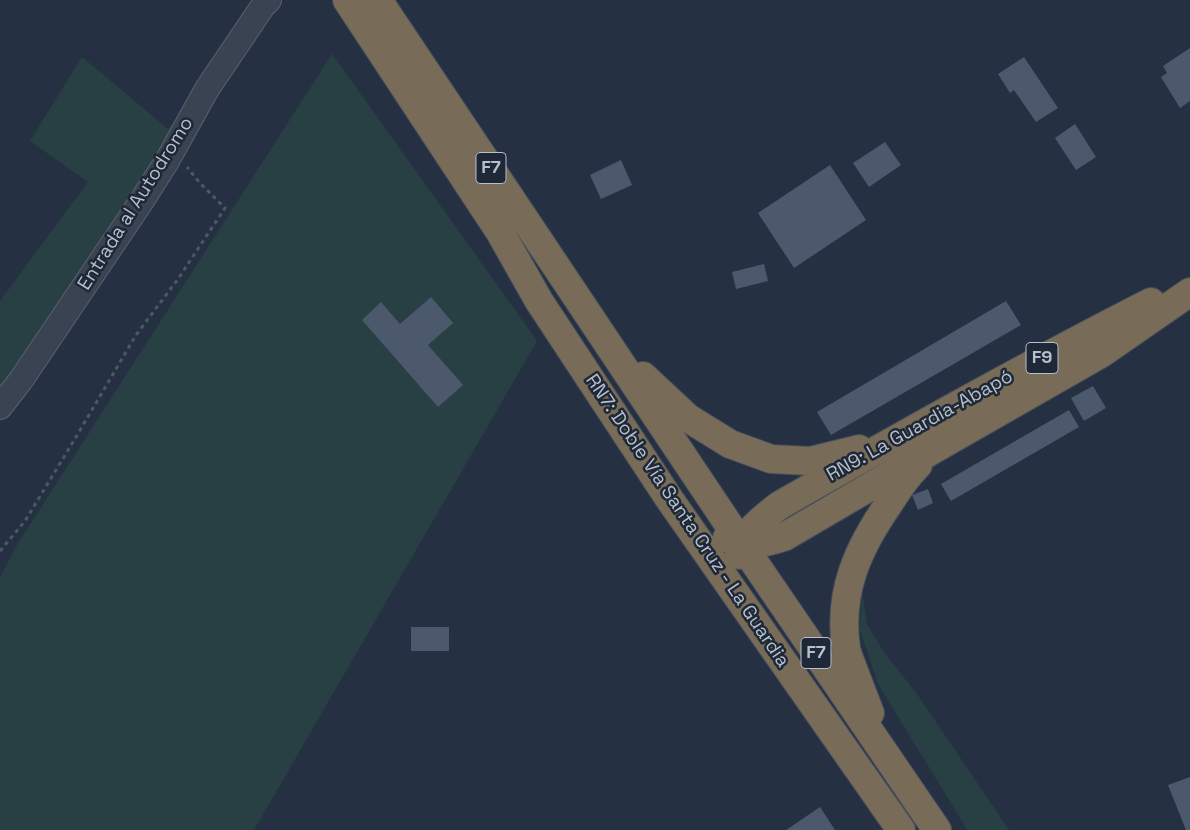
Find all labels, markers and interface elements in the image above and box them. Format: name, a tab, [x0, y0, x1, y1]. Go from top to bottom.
street label: Entrada al Autodromo	[73, 113, 199, 295]
road number: F7	[476, 152, 506, 184]
road number: F9	[1026, 342, 1058, 373]
street label: RN9: La Guardia-Abapó	[823, 365, 1017, 487]
street label: RN7: Doble Vía Santa Cruz - La Guardia	[580, 370, 794, 672]
road number: F7	[801, 638, 831, 668]

